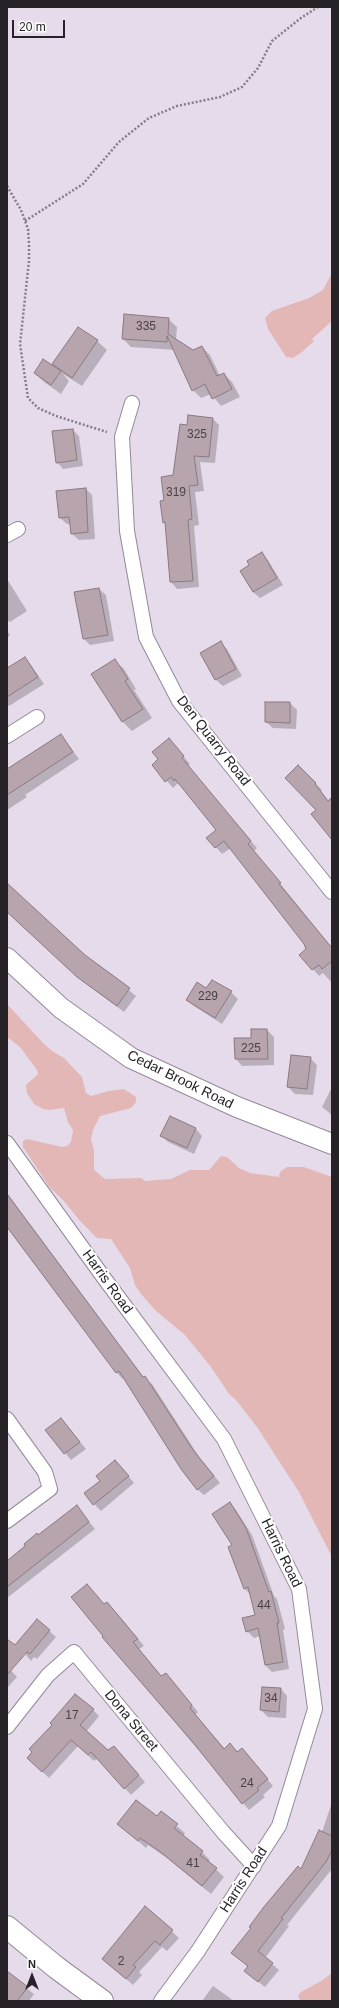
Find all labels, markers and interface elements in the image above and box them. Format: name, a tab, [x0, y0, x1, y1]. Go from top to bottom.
scale bar	[14, 12, 67, 38]
text: 20 m	[19, 20, 46, 34]
house number: 335	[136, 320, 156, 334]
house number: 325	[187, 428, 207, 442]
house number: 319	[166, 486, 186, 500]
street label: Den Quarry Road	[173, 693, 253, 789]
house number: 229	[198, 990, 218, 1004]
house number: 225	[241, 1042, 261, 1056]
street label: Cedar Brook Road	[124, 1047, 236, 1113]
street label: Harris Road	[78, 1247, 136, 1317]
street label: Harris Road	[257, 1516, 305, 1590]
house number: 44	[257, 1599, 271, 1613]
street label: Dona Street	[101, 1687, 161, 1755]
house number: 34	[264, 1692, 278, 1706]
house number: 17	[65, 1709, 79, 1723]
house number: 24	[240, 1777, 254, 1791]
street label: Harris Road	[217, 1844, 271, 1916]
house number: 41	[186, 1857, 200, 1871]
house number: 2	[118, 1955, 124, 1969]
north arrow	[12, 1956, 52, 1996]
text: N	[28, 1958, 36, 1970]

